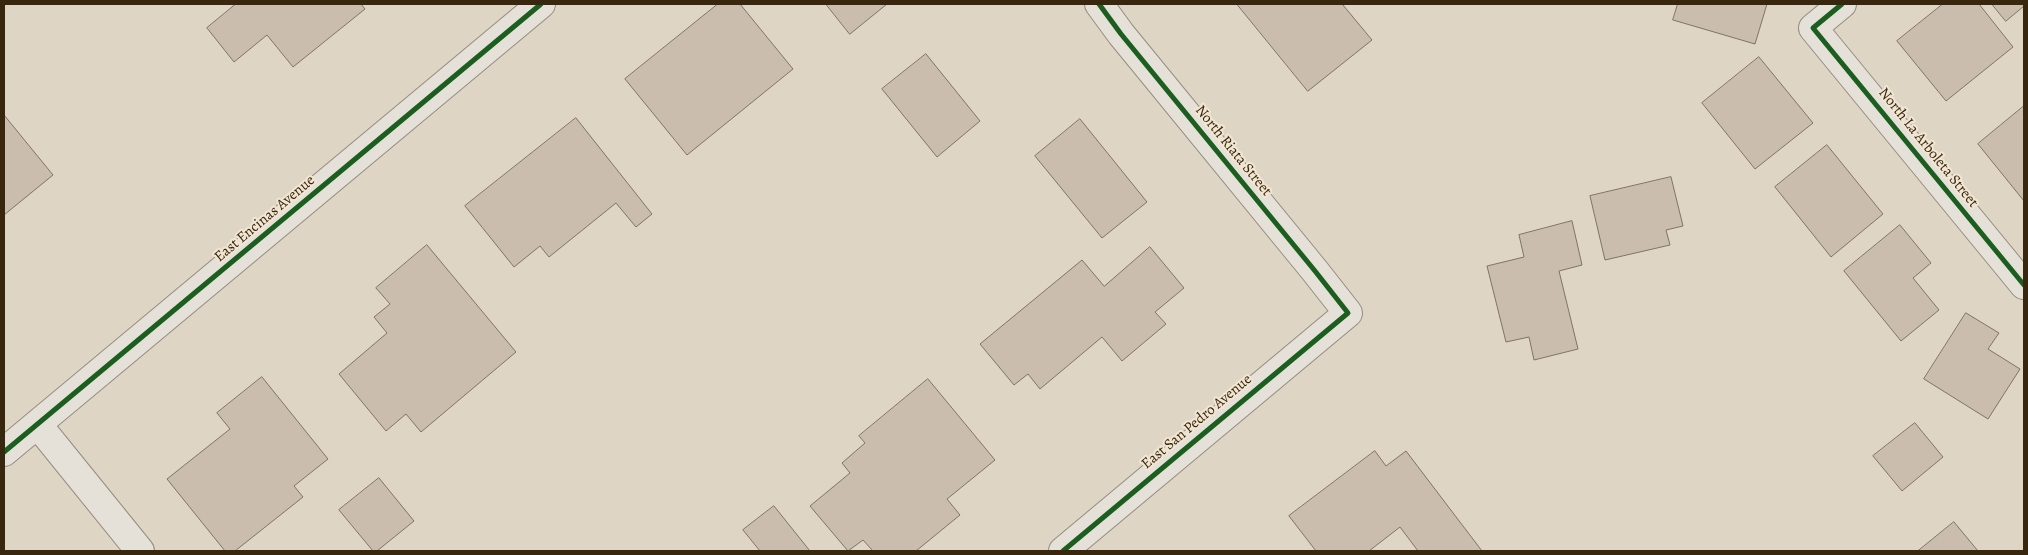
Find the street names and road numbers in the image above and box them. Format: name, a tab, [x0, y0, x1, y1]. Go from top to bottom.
street label: North La Arboleta Street	[1874, 85, 1982, 211]
street label: North Riata Street	[1191, 102, 1275, 200]
street label: East Encinas Avenue	[211, 172, 319, 266]
street label: East San Pedro Avenue	[1138, 371, 1256, 473]

